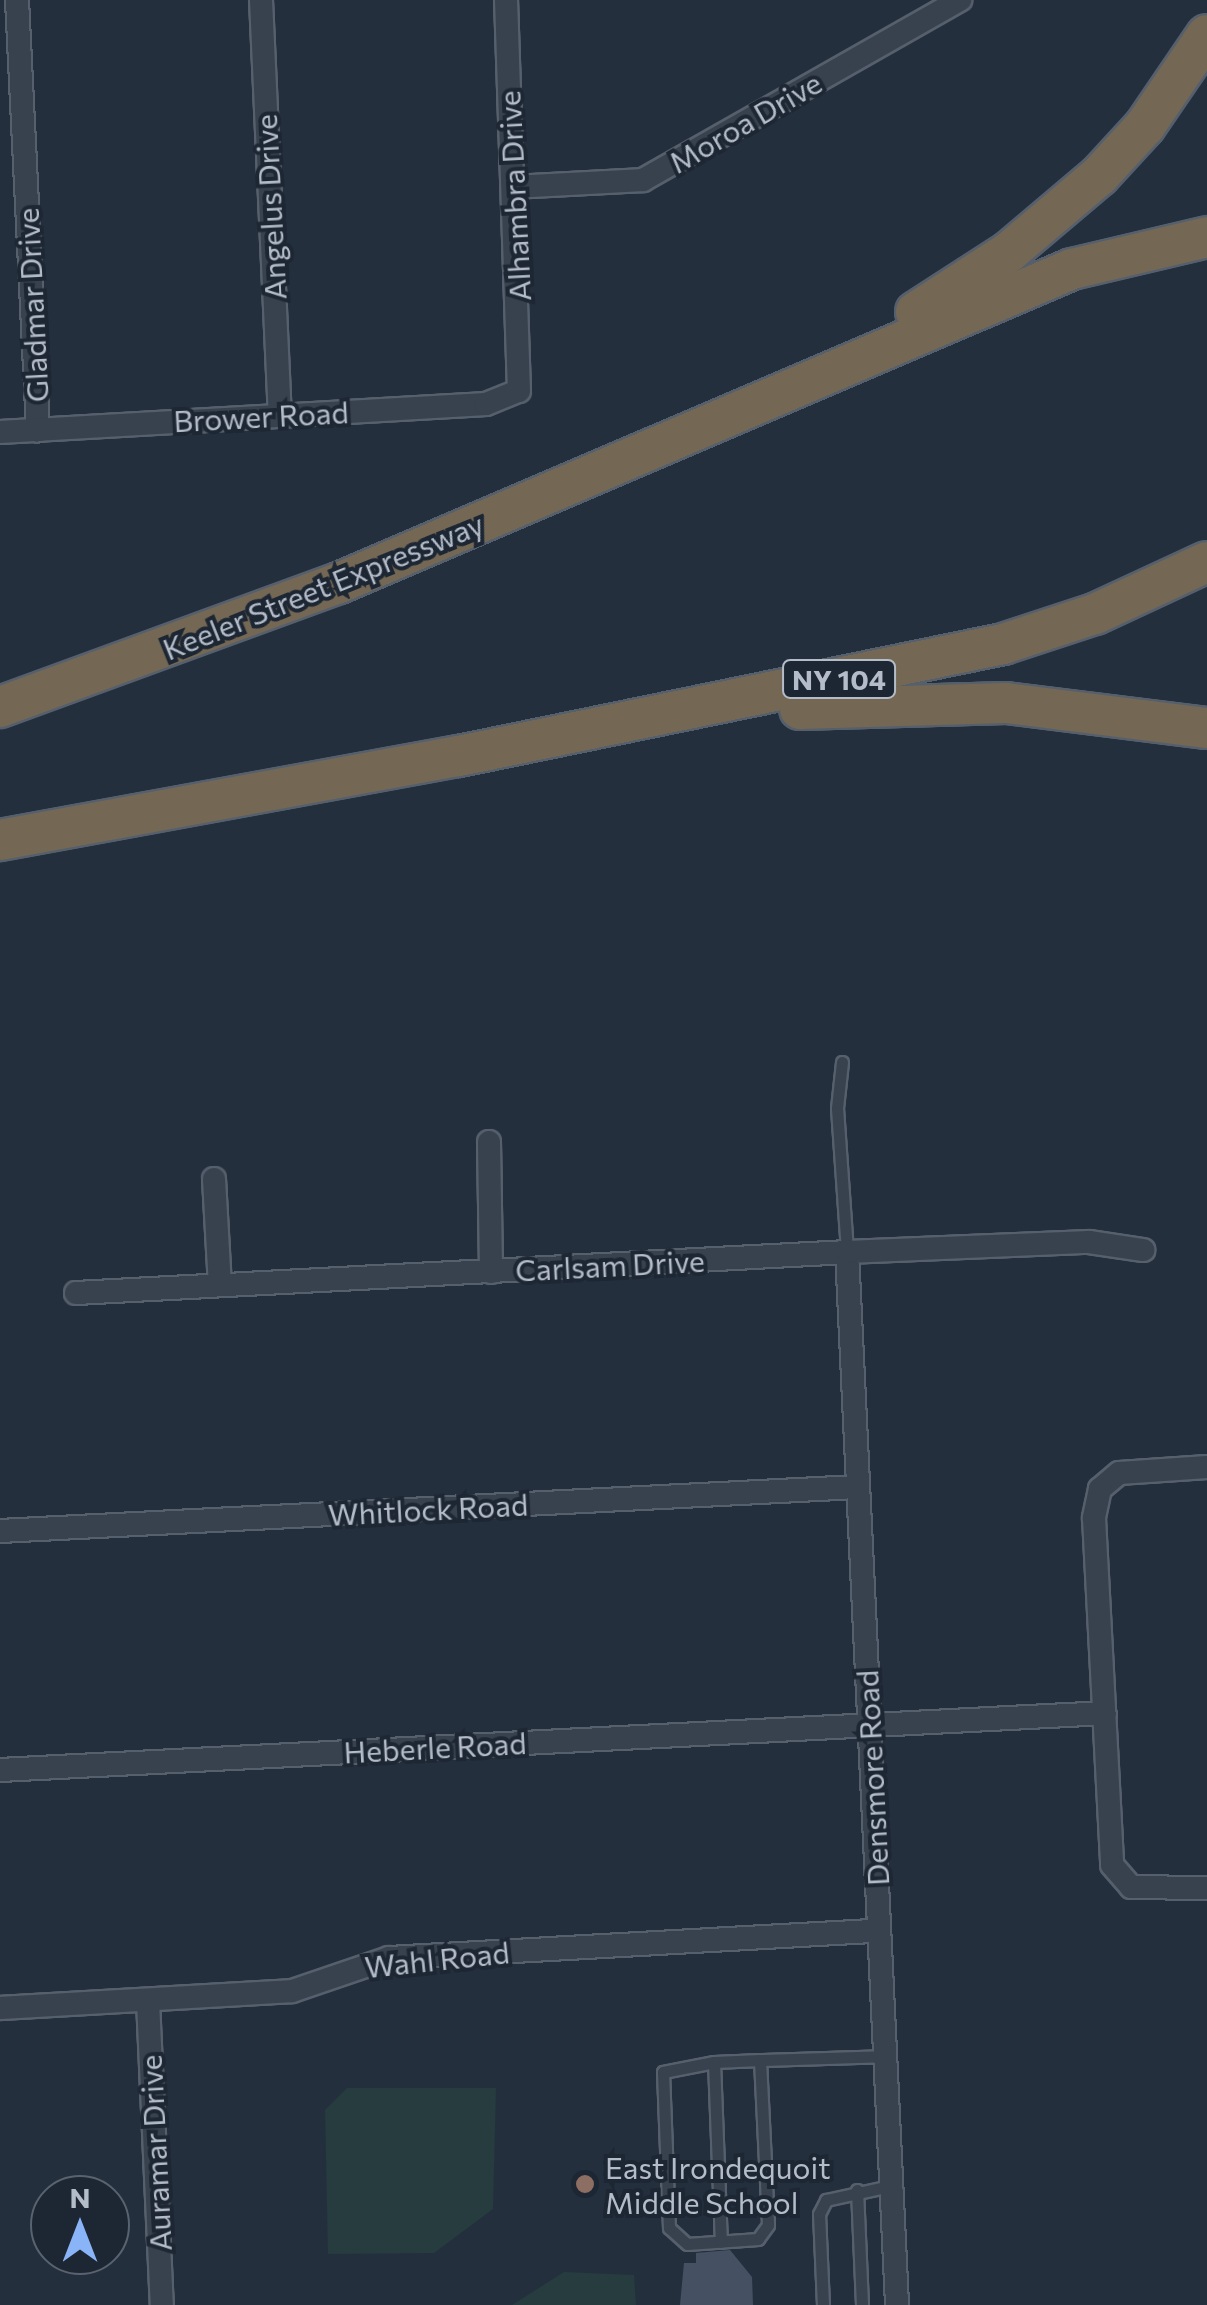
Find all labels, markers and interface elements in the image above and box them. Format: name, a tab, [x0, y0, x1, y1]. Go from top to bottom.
street label: Moroa Drive	[662, 64, 828, 180]
street label: Alhambra Drive	[491, 90, 537, 302]
street label: Angelus Drive	[247, 113, 293, 301]
street label: Gladmar Drive	[9, 207, 55, 403]
street label: Brower Road	[173, 393, 349, 439]
street label: Keeler Street Expressway	[157, 505, 489, 667]
road number: NY 104	[782, 656, 896, 702]
street label: Carlsam Drive	[514, 1242, 706, 1288]
street label: Whitlock Road	[327, 1486, 529, 1532]
street label: Densmore Road	[848, 1669, 896, 1887]
street label: Heberle Road	[343, 1724, 527, 1770]
street label: Wahl Road	[363, 1934, 511, 1984]
street label: Auramar Drive	[132, 2054, 178, 2252]
place label: East Irondequoit Middle School	[605, 2149, 830, 2220]
marker: East Irondequoit Middle School	[574, 2173, 596, 2195]
north arrow	[30, 2175, 130, 2275]
text: N	[70, 2180, 91, 2214]

